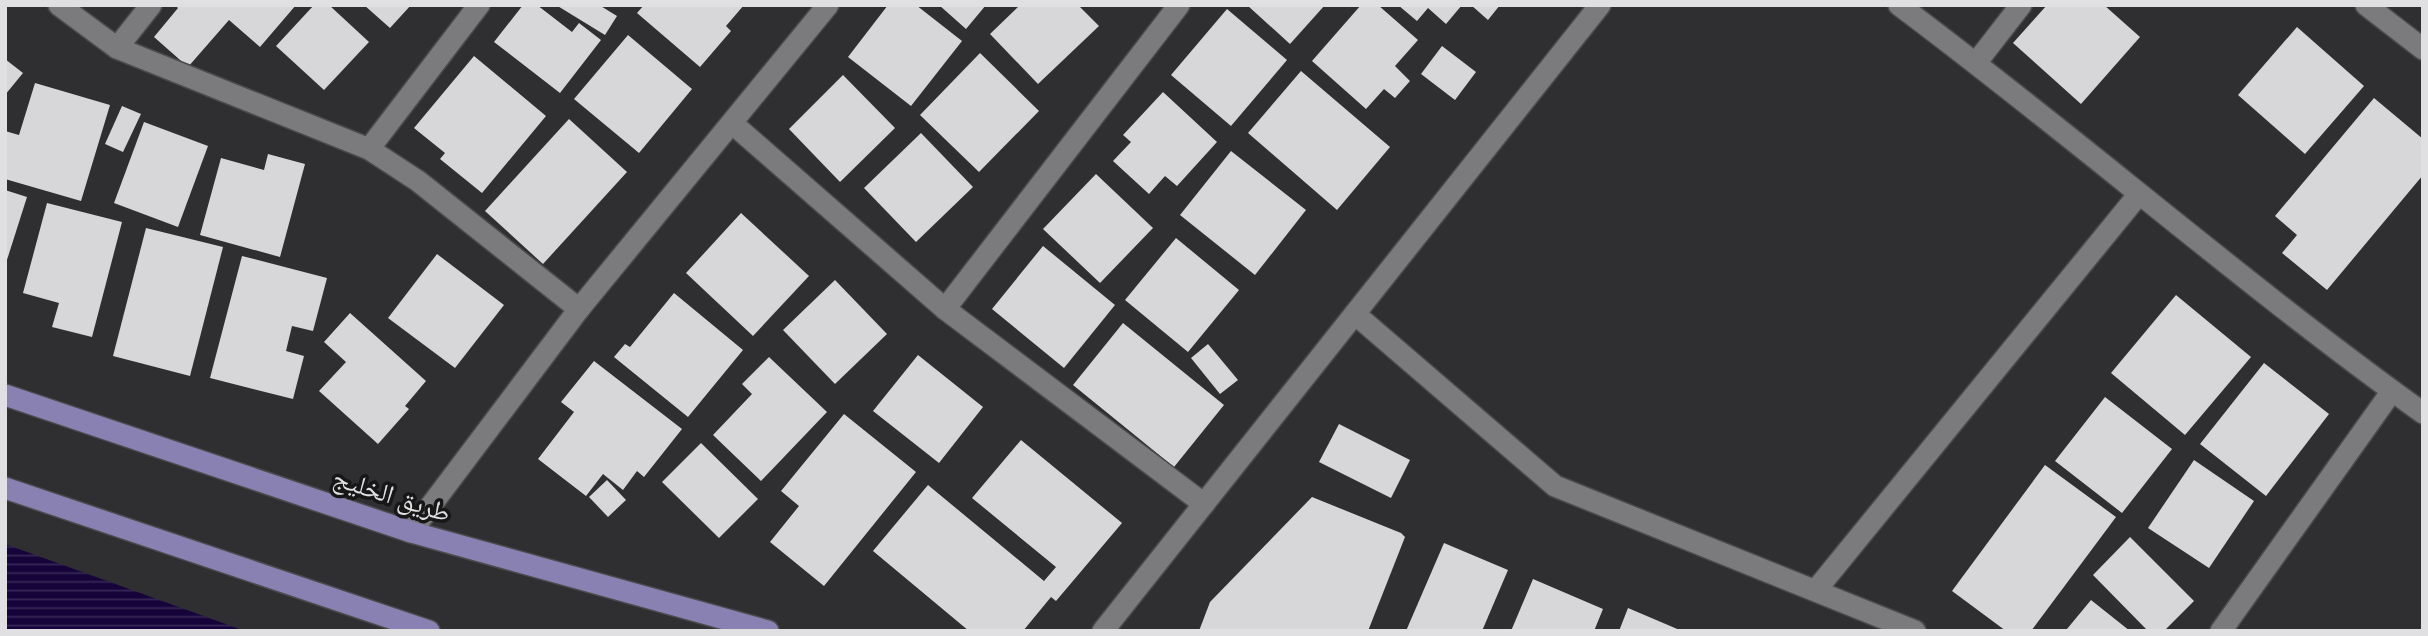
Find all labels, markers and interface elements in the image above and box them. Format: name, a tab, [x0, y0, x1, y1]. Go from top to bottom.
street label: طريق الخليج	[329, 461, 455, 530]

